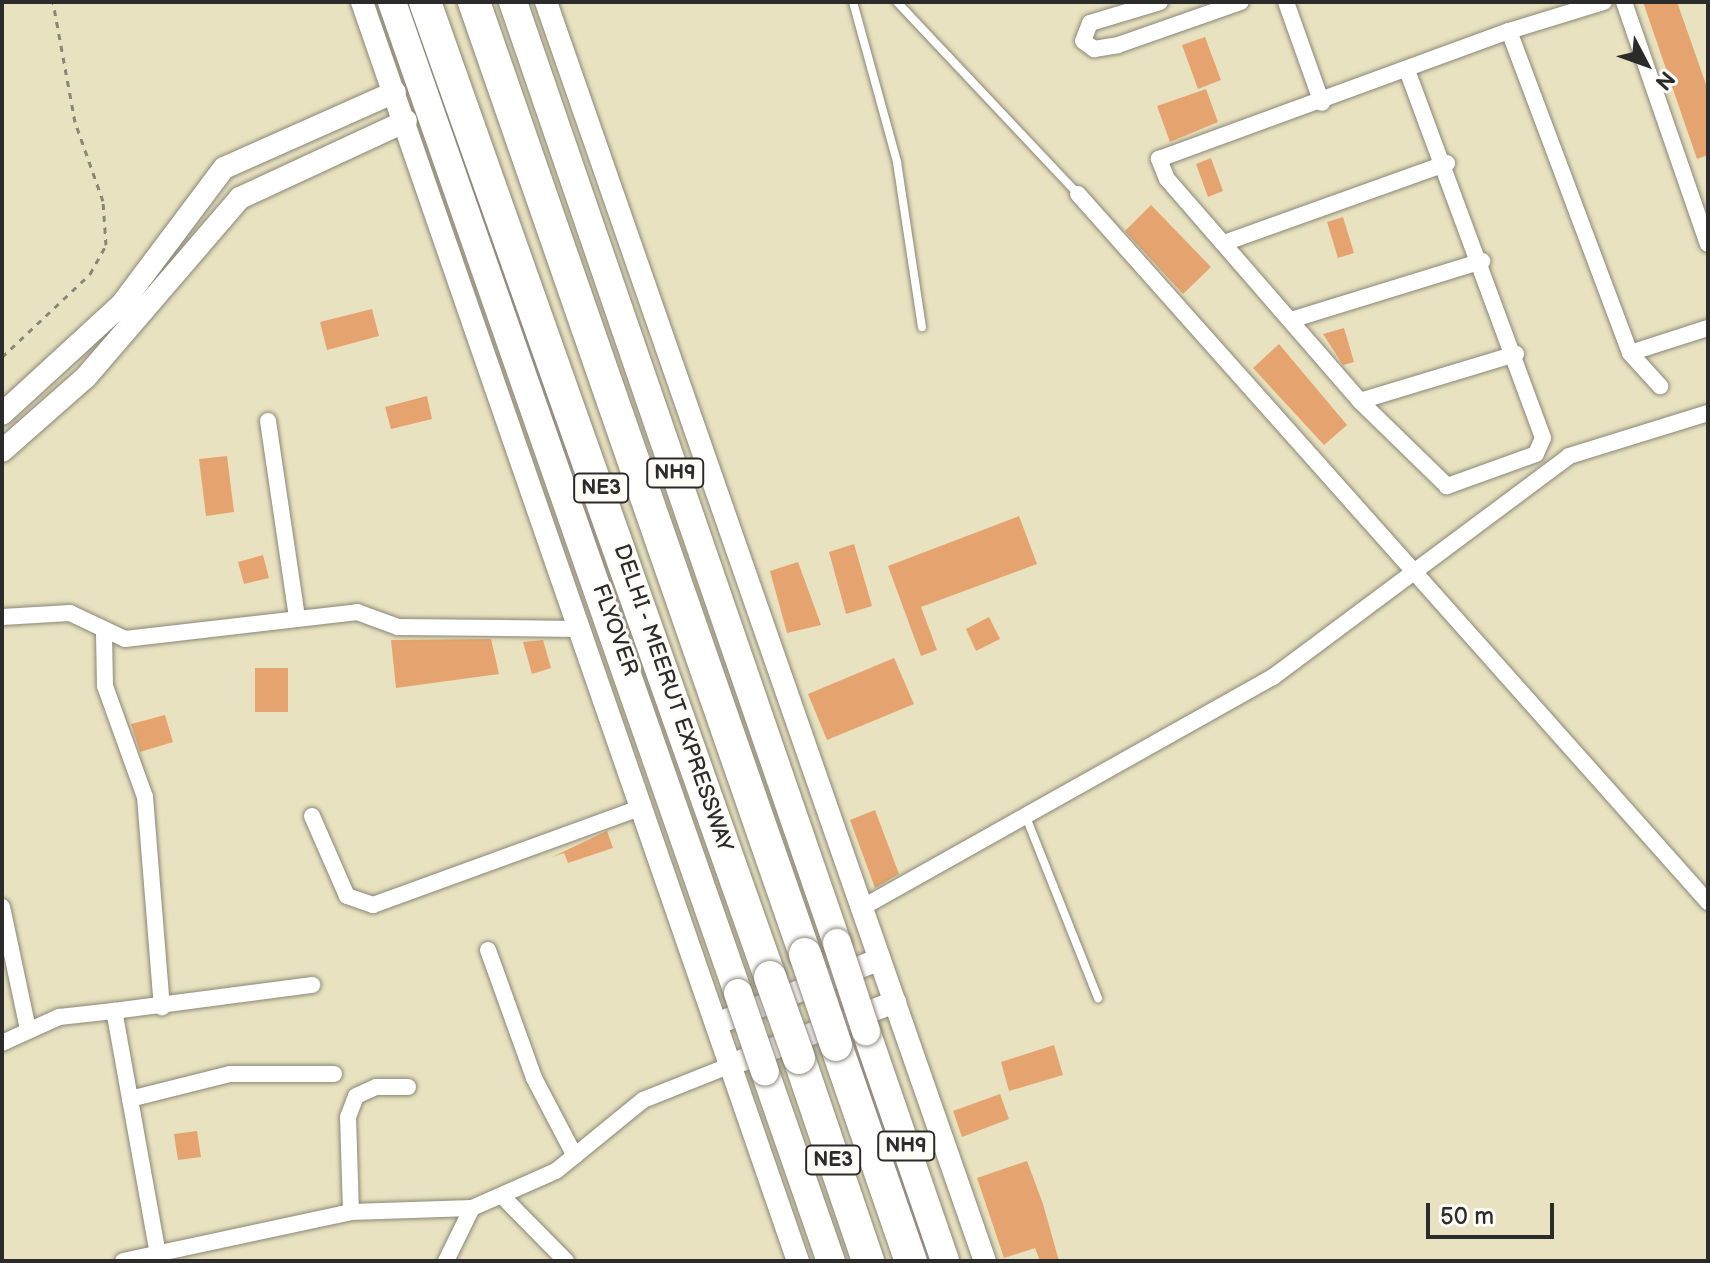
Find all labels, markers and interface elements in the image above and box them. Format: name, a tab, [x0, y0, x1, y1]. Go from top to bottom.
north arrow	[1606, 24, 1686, 104]
text: N	[1649, 65, 1680, 95]
road number: NH9	[645, 457, 705, 489]
road number: NE3	[573, 472, 629, 504]
street label: DELHI - MEERUT EXPRESSWAY	[608, 540, 738, 856]
street label: FLYOVER	[586, 581, 644, 679]
road number: NH9	[876, 1130, 936, 1162]
road number: NE3	[805, 1144, 861, 1176]
scale bar	[1430, 1187, 1558, 1237]
text: 50 m	[1440, 1202, 1494, 1231]

